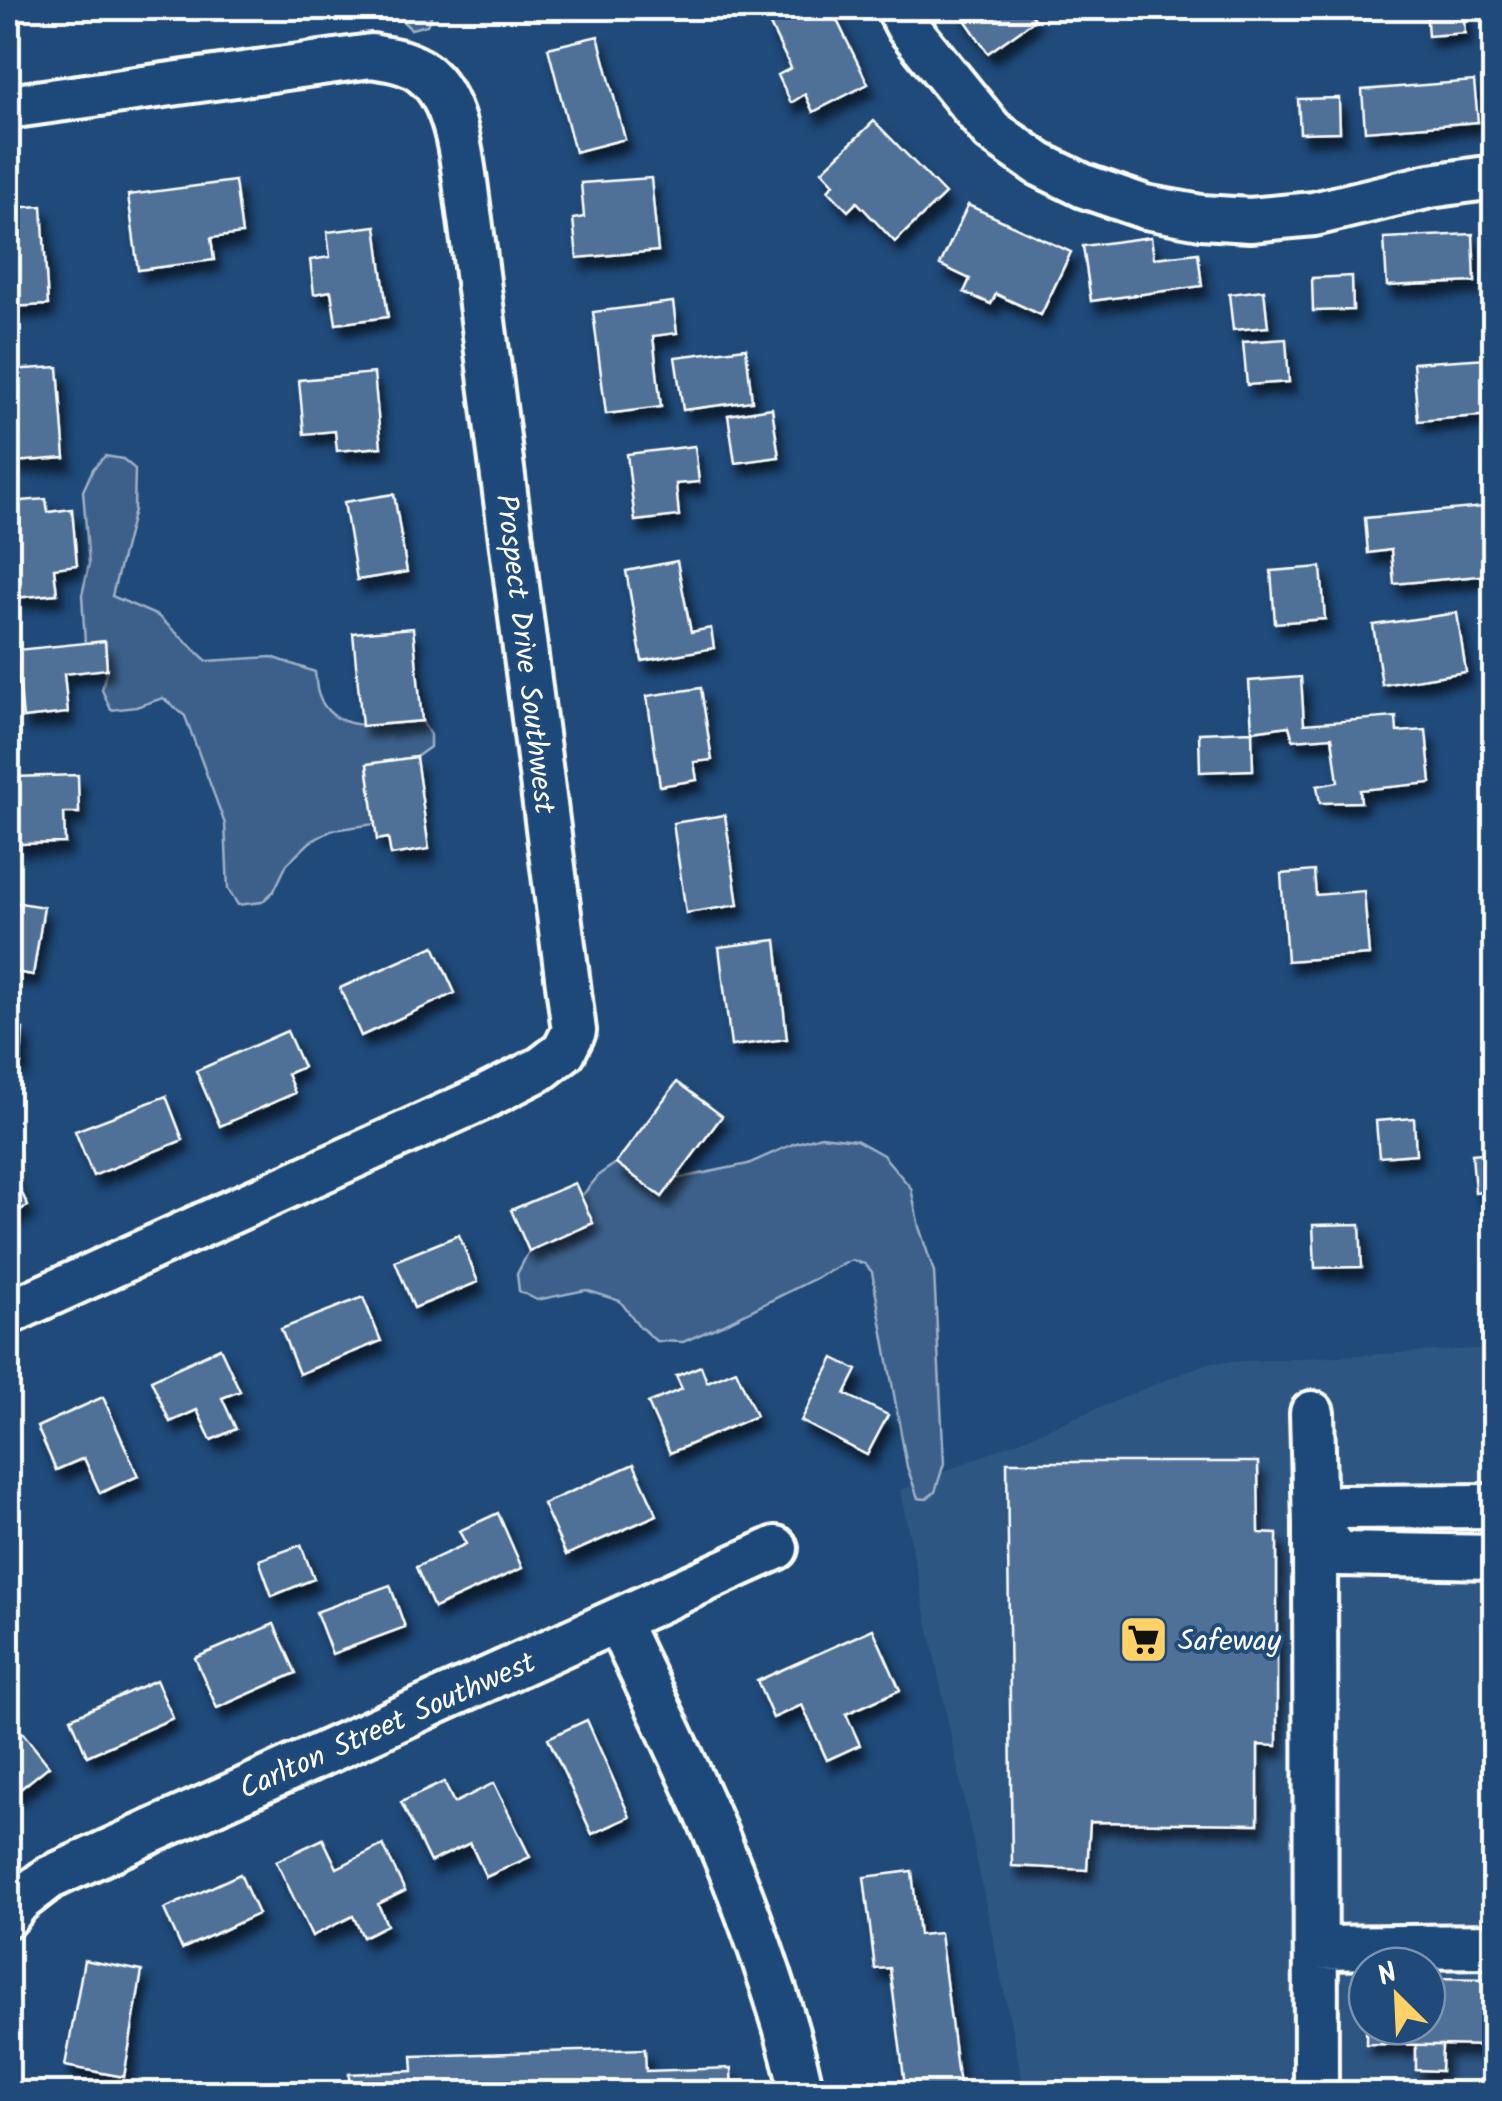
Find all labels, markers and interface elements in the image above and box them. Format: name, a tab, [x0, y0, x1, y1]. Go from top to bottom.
street label: Prospect Drive Southwest	[481, 492, 567, 817]
supermarket icon: Safeway	[1117, 1614, 1169, 1666]
place label: Safeway	[1178, 1618, 1282, 1666]
street label: Carlton Street Southwest	[232, 1640, 544, 1814]
north arrow	[1347, 1946, 1447, 2046]
text: N	[1371, 1951, 1405, 2000]

